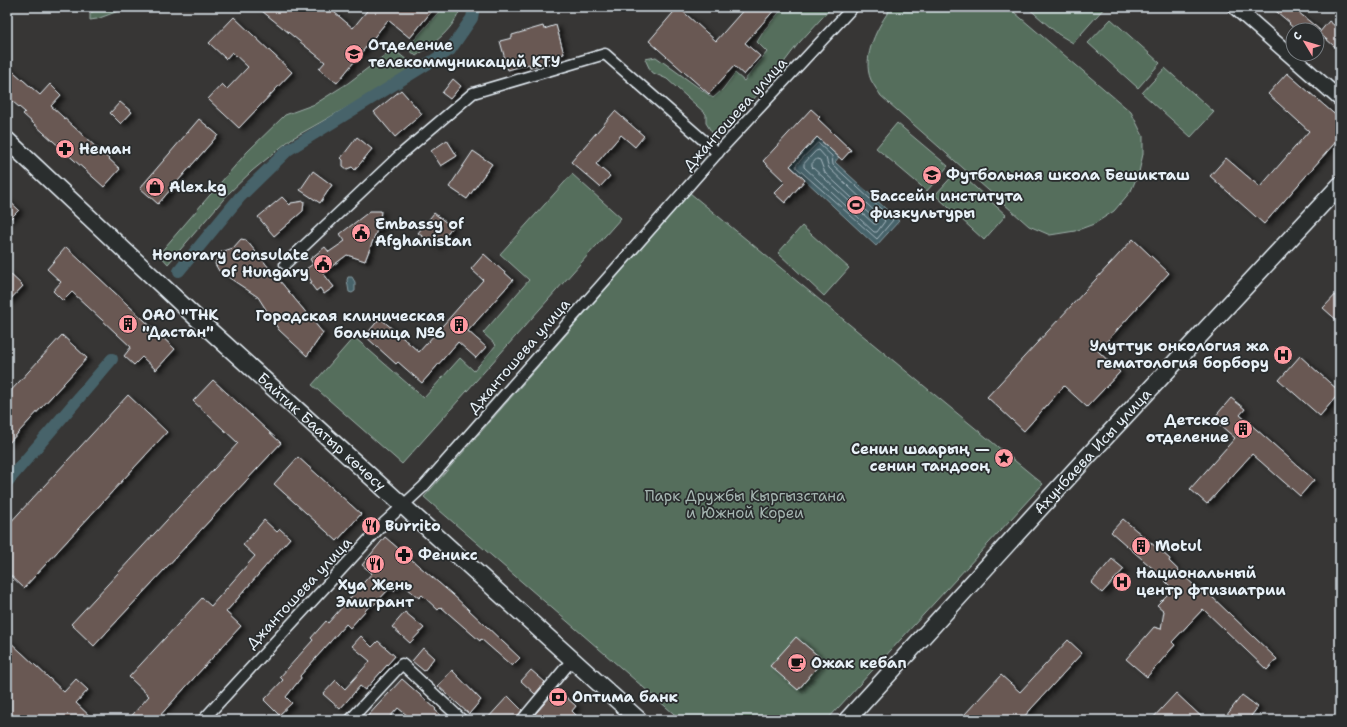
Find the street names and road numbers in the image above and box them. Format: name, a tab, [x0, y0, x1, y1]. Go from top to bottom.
street label: Джантошева улица	[679, 52, 792, 175]
street label: Джантошева улица	[463, 294, 575, 418]
street label: Байтик Баатыр көчөсү	[253, 368, 390, 496]
street label: Ахунбаева Исы улица	[1029, 384, 1156, 519]
street label: Джантошева улица	[242, 532, 357, 653]

